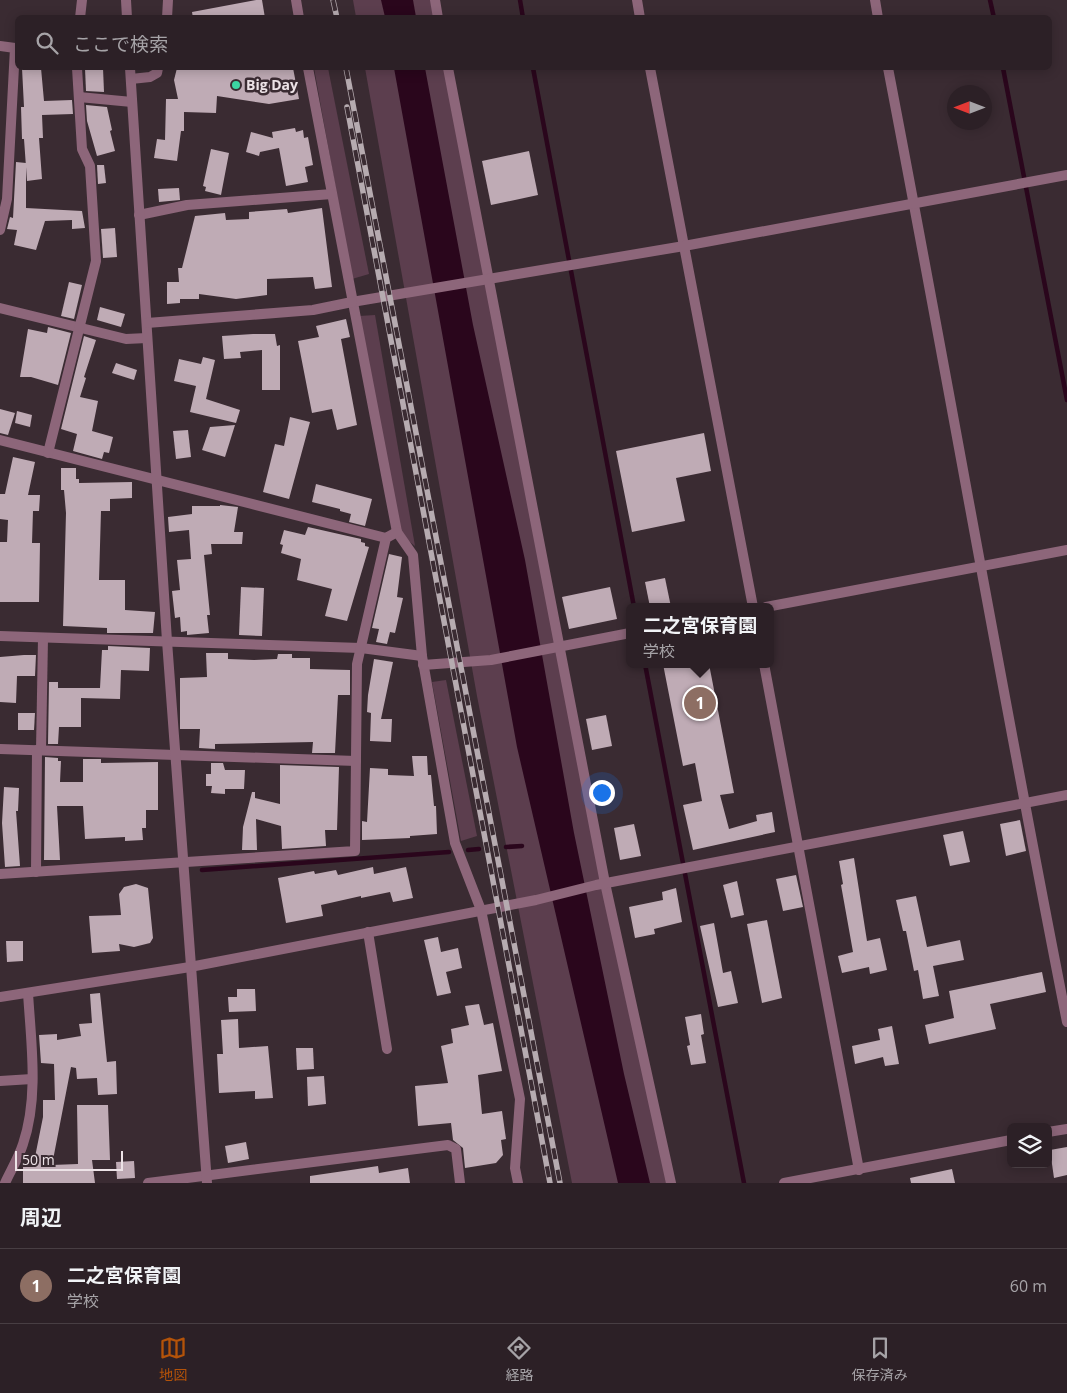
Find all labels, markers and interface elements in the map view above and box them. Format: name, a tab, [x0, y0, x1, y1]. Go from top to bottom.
search box	[15, 15, 1052, 70]
icon: search	[33, 29, 61, 57]
text: ここで検索	[73, 31, 168, 57]
place label: Big Day	[246, 75, 298, 94]
marker: Big Day	[230, 79, 242, 91]
north arrow	[947, 85, 992, 130]
popup	[626, 603, 774, 668]
text: 二之宮保育園	[643, 612, 757, 638]
text: 学校	[643, 640, 675, 662]
pin: 1	[684, 684, 716, 722]
your location	[589, 780, 615, 806]
map controls	[1007, 1123, 1052, 1168]
button: layers	[1007, 1123, 1052, 1168]
scale bar	[15, 1148, 122, 1171]
text: 50 m	[22, 1150, 55, 1169]
text: 周辺	[20, 1203, 62, 1231]
text: 二之宮保育園	[67, 1262, 181, 1288]
text: 1	[31, 1275, 41, 1297]
text: 60 m	[1010, 1275, 1047, 1297]
text: 学校	[67, 1290, 99, 1312]
tab: 地図	[159, 1334, 187, 1384]
tab: 経路	[505, 1334, 533, 1384]
tab: 保存済み	[852, 1334, 908, 1384]

